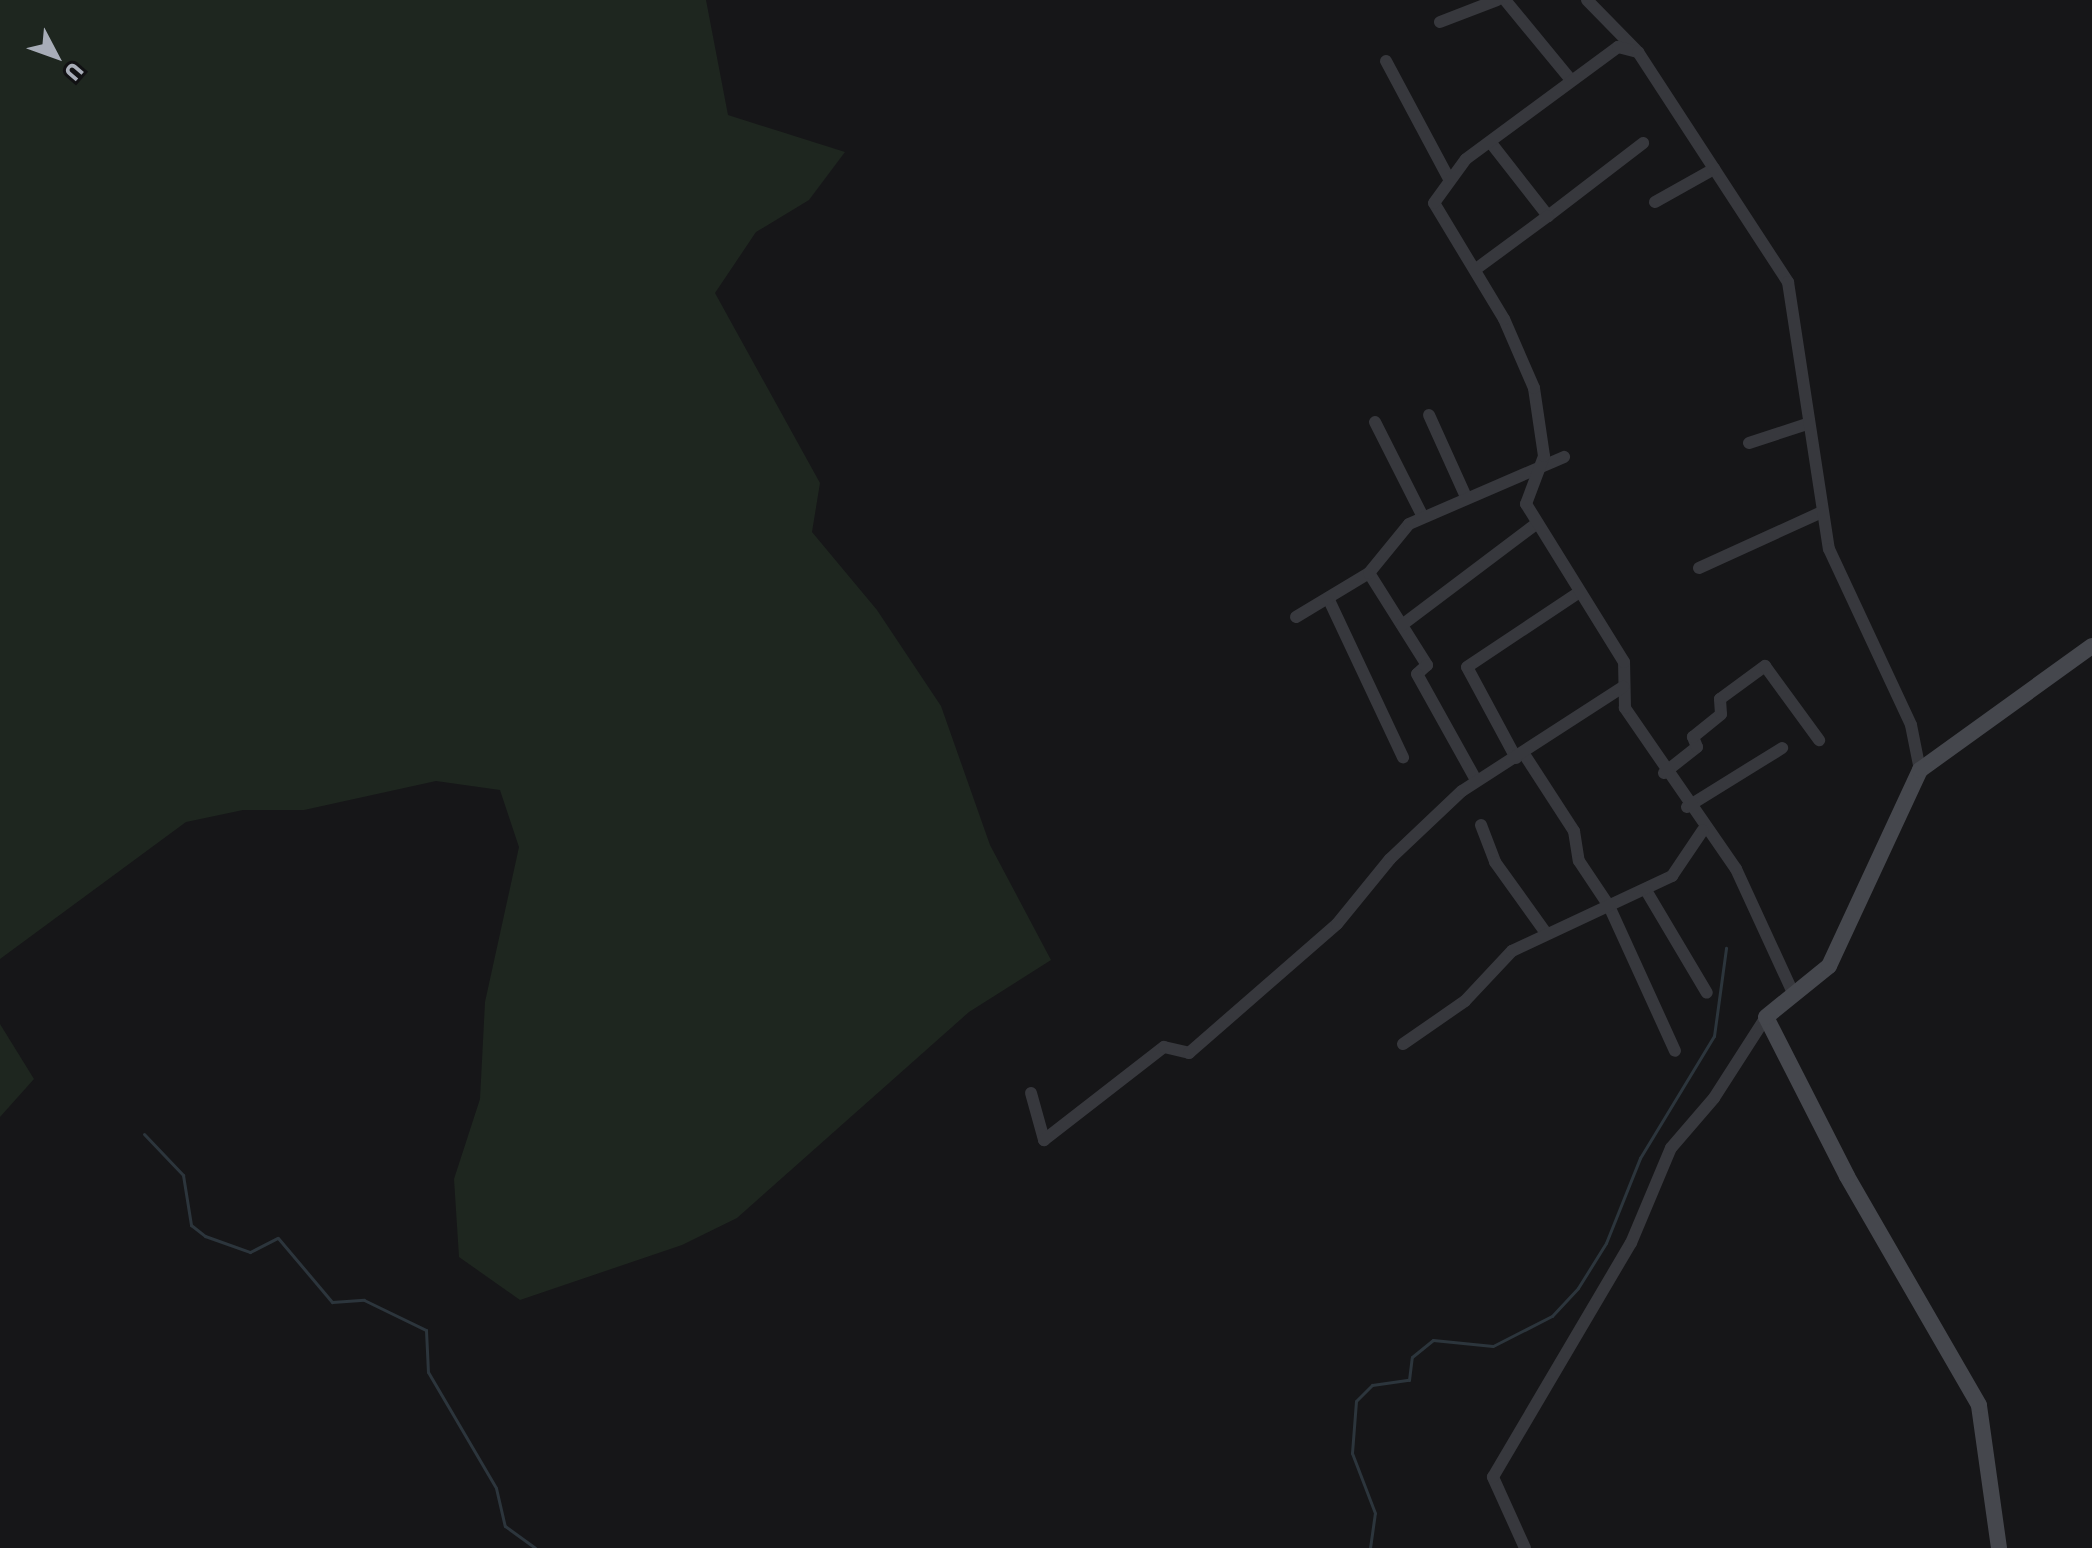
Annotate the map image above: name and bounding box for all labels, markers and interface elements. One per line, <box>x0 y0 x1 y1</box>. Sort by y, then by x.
north arrow <box>16 16 96 96</box>
text: U <box>57 55 91 88</box>

